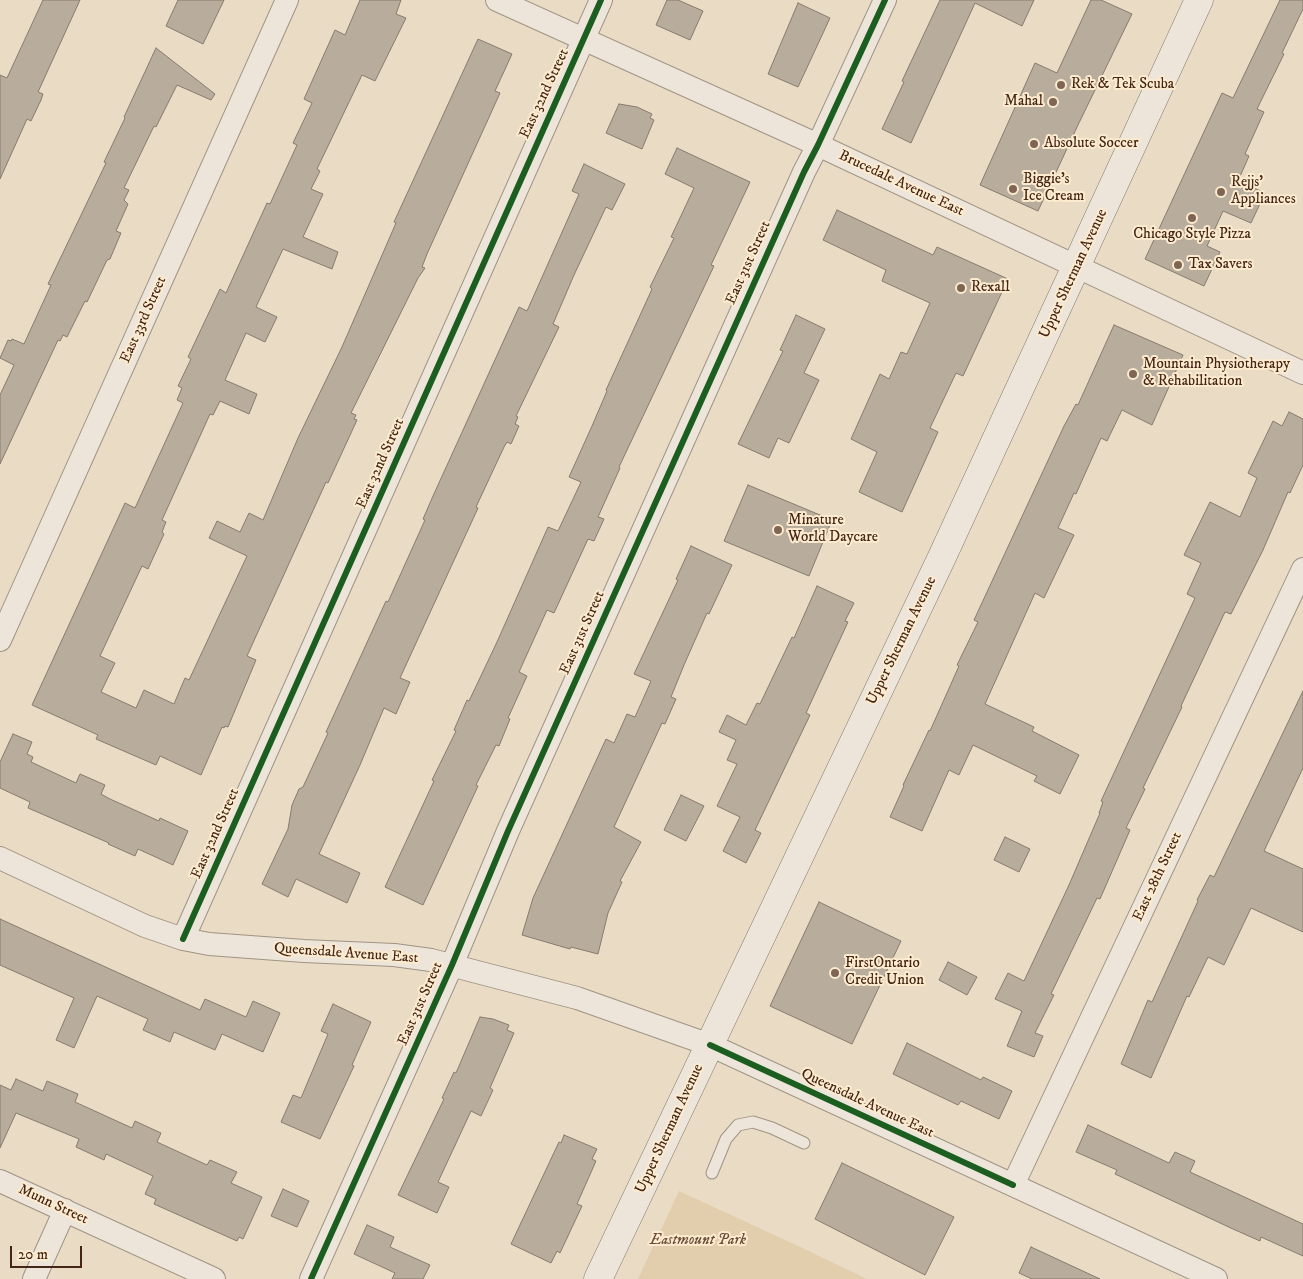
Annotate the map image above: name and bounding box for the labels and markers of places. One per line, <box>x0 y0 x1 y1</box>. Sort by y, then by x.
place label: Rek & Tek Scuba <box>1071 76 1174 94</box>
marker: Rek & Tek Scuba <box>1055 79 1067 91</box>
place label: Mahal <box>1004 93 1043 111</box>
marker: Mahal <box>1047 96 1059 108</box>
place label: Absolute Soccer <box>1044 135 1139 153</box>
marker: Absolute Soccer <box>1028 138 1040 150</box>
place label: Biggie's Ice Cream <box>1023 171 1084 206</box>
place label: Rejjs' Appliances <box>1231 174 1296 209</box>
marker: Biggie's Ice Cream <box>1007 183 1019 195</box>
marker: Rejjs' Appliances <box>1215 186 1227 198</box>
marker: Chicago Style Pizza <box>1186 212 1198 224</box>
place label: Chicago Style Pizza <box>1133 226 1251 244</box>
place label: Tax Savers <box>1188 256 1253 274</box>
marker: Tax Savers <box>1172 259 1184 271</box>
place label: Rexall <box>971 279 1010 297</box>
marker: Rexall <box>955 282 967 294</box>
place label: Mountain Physiotherapy & Rehabilitation <box>1143 356 1290 391</box>
marker: Mountain Physiotherapy & Rehabilitation <box>1127 368 1139 380</box>
place label: Minature World Daycare <box>788 512 878 547</box>
marker: Minature World Daycare <box>772 524 784 536</box>
place label: FirstOntario Credit Union <box>845 955 924 990</box>
marker: FirstOntario Credit Union <box>829 967 841 979</box>

